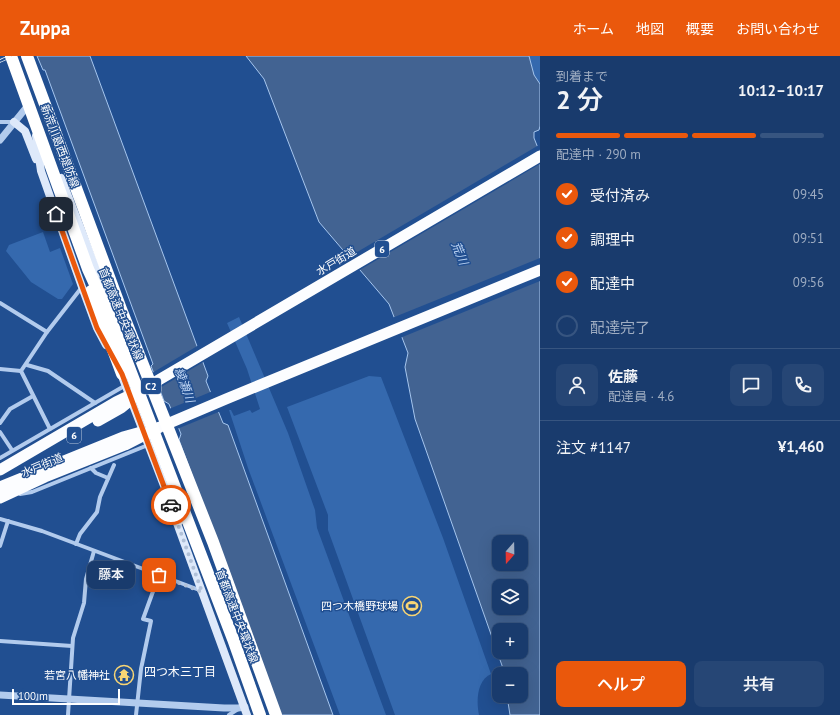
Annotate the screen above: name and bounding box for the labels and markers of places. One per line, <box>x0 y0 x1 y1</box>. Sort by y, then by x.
pin <box>39 197 73 231</box>
pin <box>142 558 176 592</box>
callout: 藤本 <box>87 561 135 589</box>
sports icon: 四つ木橋野球場 <box>401 595 423 617</box>
place label: 四つ木橋野球場 <box>321 599 398 613</box>
temple icon: 若宮八幡神社 <box>113 664 135 686</box>
place label: 若宮八幡神社 <box>44 668 110 682</box>

